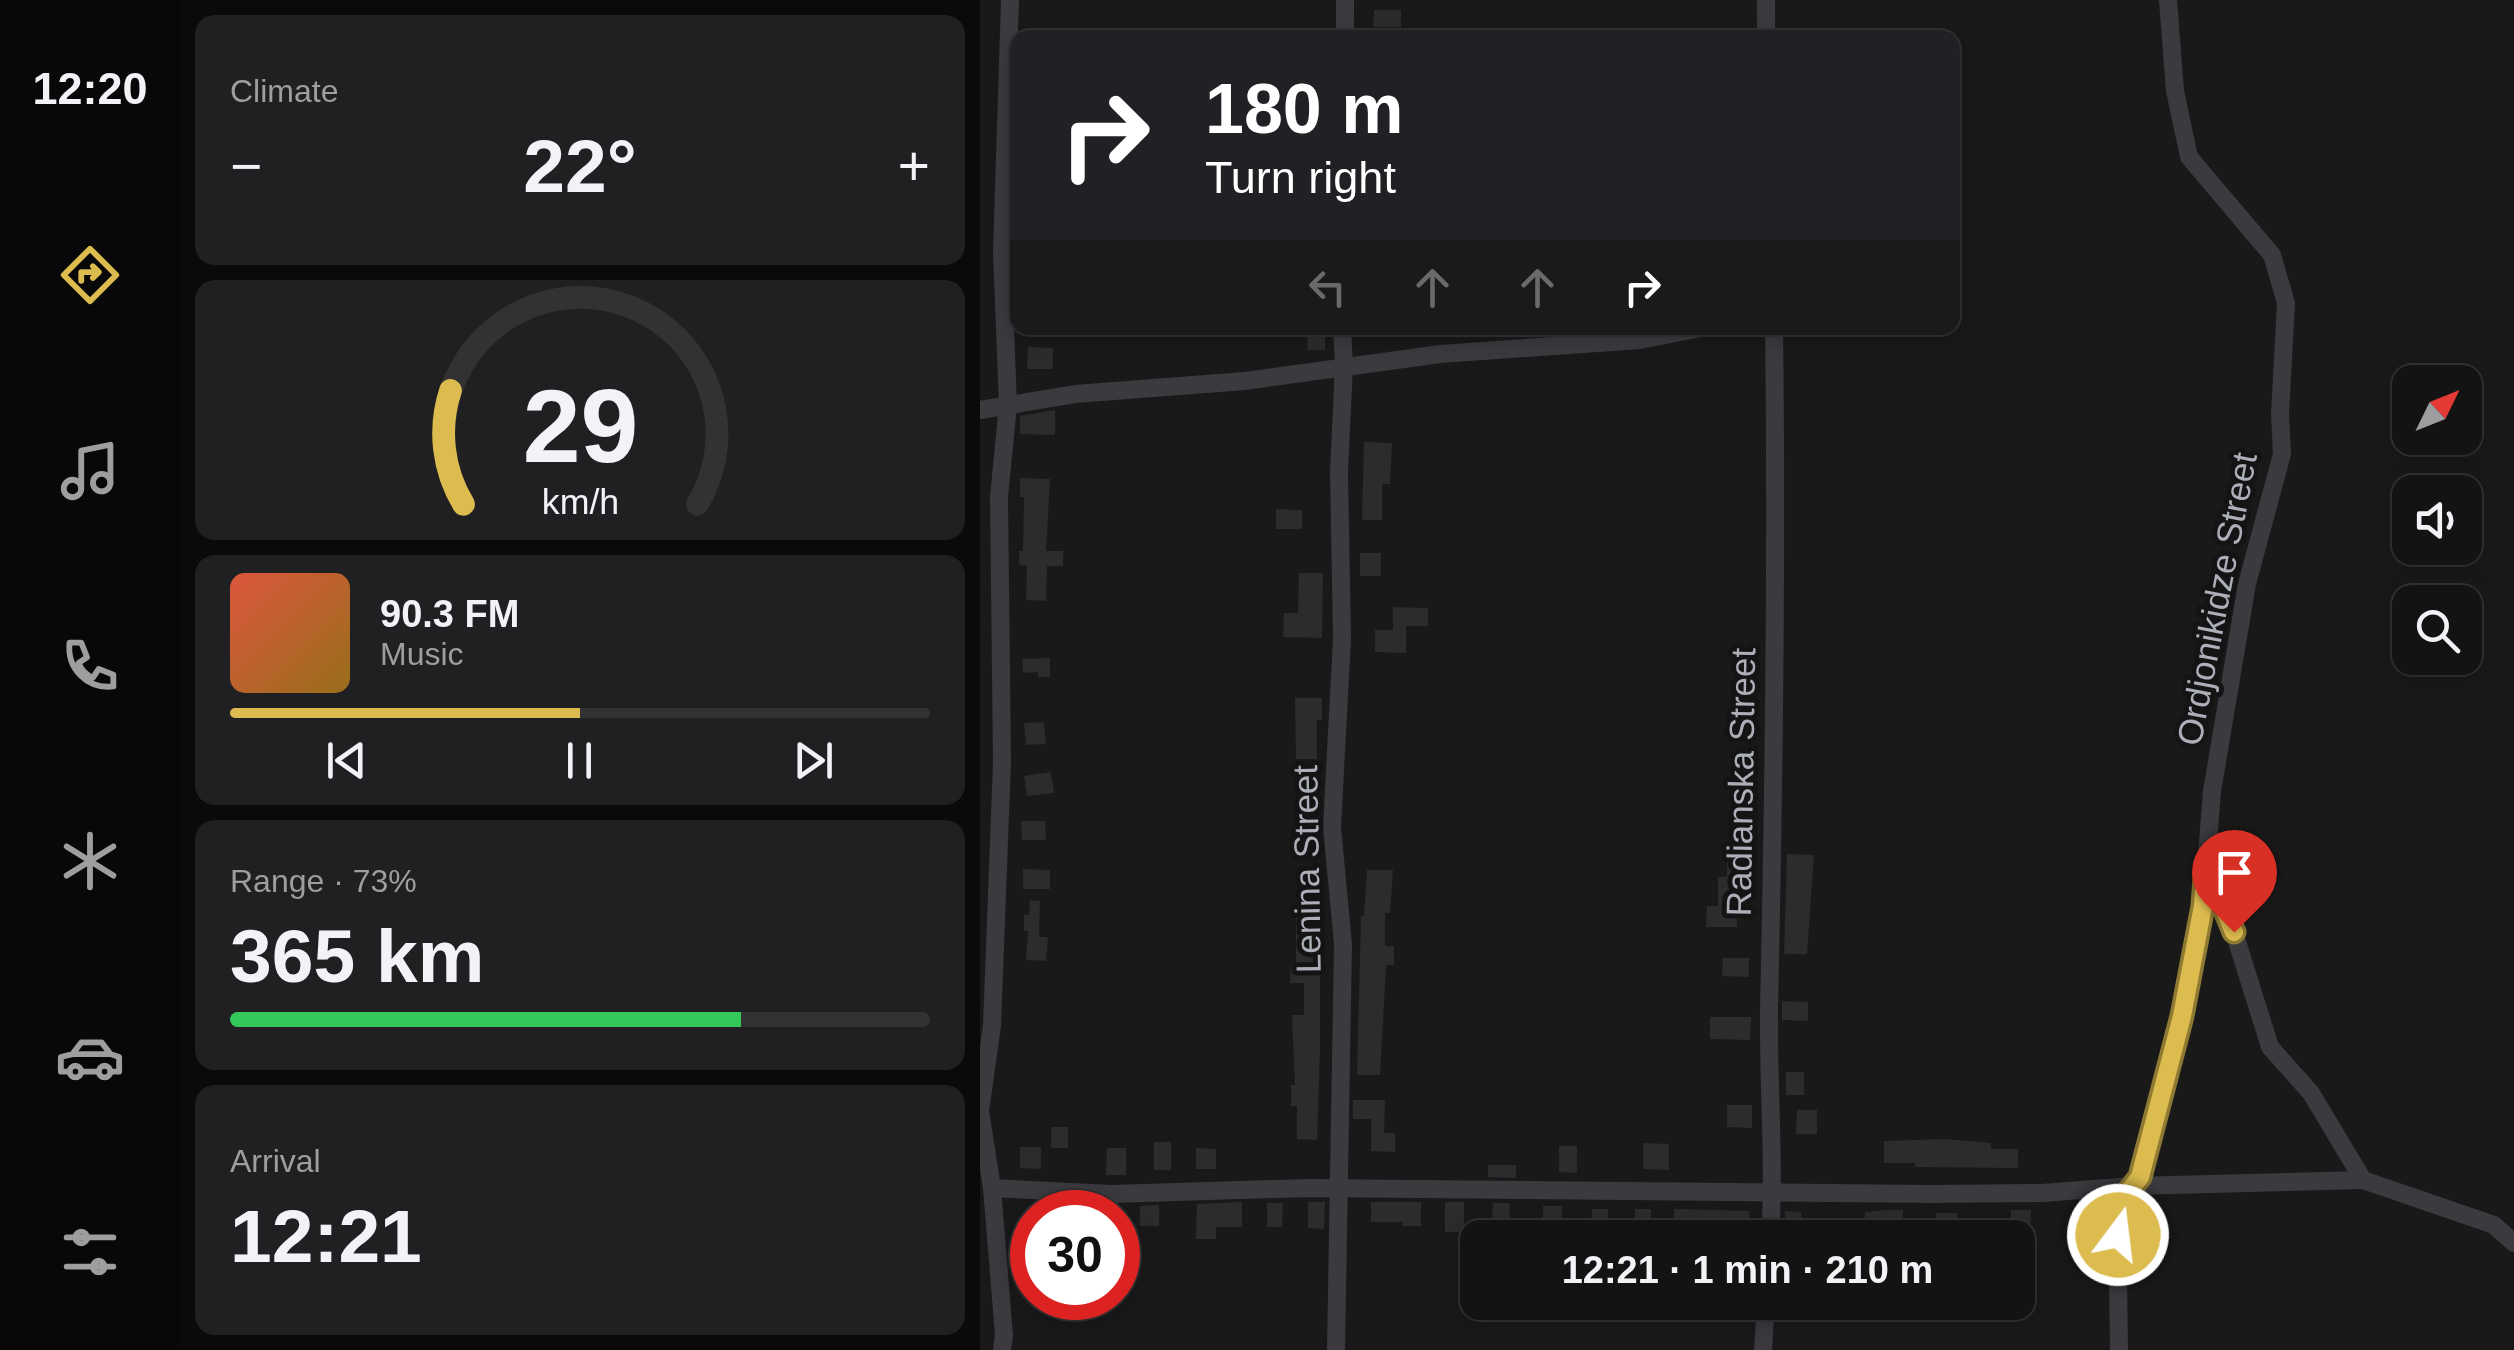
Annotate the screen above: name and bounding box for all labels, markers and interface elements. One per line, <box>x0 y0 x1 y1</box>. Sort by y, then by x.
text: 12:20 <box>32 63 148 114</box>
icon: right <box>1040 70 1170 200</box>
text: 180 m <box>1205 70 1403 148</box>
text: Climate <box>230 73 338 109</box>
text: 22° <box>523 124 637 208</box>
text: − <box>230 135 262 197</box>
text: + <box>898 135 930 197</box>
text: Turn right <box>1205 152 1396 203</box>
icon: directions <box>55 240 125 310</box>
icon: left <box>1300 260 1355 315</box>
icon: ahead <box>1405 260 1460 315</box>
icon: ahead <box>1510 260 1565 315</box>
icon: right <box>1615 260 1670 315</box>
north arrow <box>2392 365 2482 455</box>
map controls <box>2392 365 2482 675</box>
text: 29 <box>522 368 638 484</box>
icon: music <box>55 436 125 506</box>
street label: Ordjonikidze Street <box>2169 449 2264 749</box>
button: sound <box>2392 475 2482 565</box>
text: km/h <box>541 482 619 522</box>
button: search <box>2392 585 2482 675</box>
text: 90.3 FM <box>380 593 519 635</box>
icon: phone <box>55 631 125 701</box>
text: Music <box>380 636 464 672</box>
street label: Radianska Street <box>1719 647 1762 917</box>
icon: previous <box>319 733 374 788</box>
icon: pause <box>552 733 607 788</box>
icon: next <box>786 733 841 788</box>
street label: Lenina Street <box>1285 764 1328 973</box>
icon: climate <box>55 826 125 896</box>
pin <box>2192 830 2277 933</box>
icon: arrive <box>2207 845 2262 900</box>
text: Range · 73% <box>230 863 417 899</box>
text: 365 km <box>230 914 484 998</box>
icon: car <box>55 1022 125 1092</box>
text: Arrival <box>230 1143 321 1179</box>
position arrow <box>2066 1183 2170 1287</box>
speed limit sign: 30 <box>1010 1190 1140 1320</box>
text: 12:21 <box>230 1194 422 1278</box>
icon: filters <box>55 1217 125 1287</box>
text: 12:21 · 1 min · 210 m <box>1562 1249 1933 1291</box>

